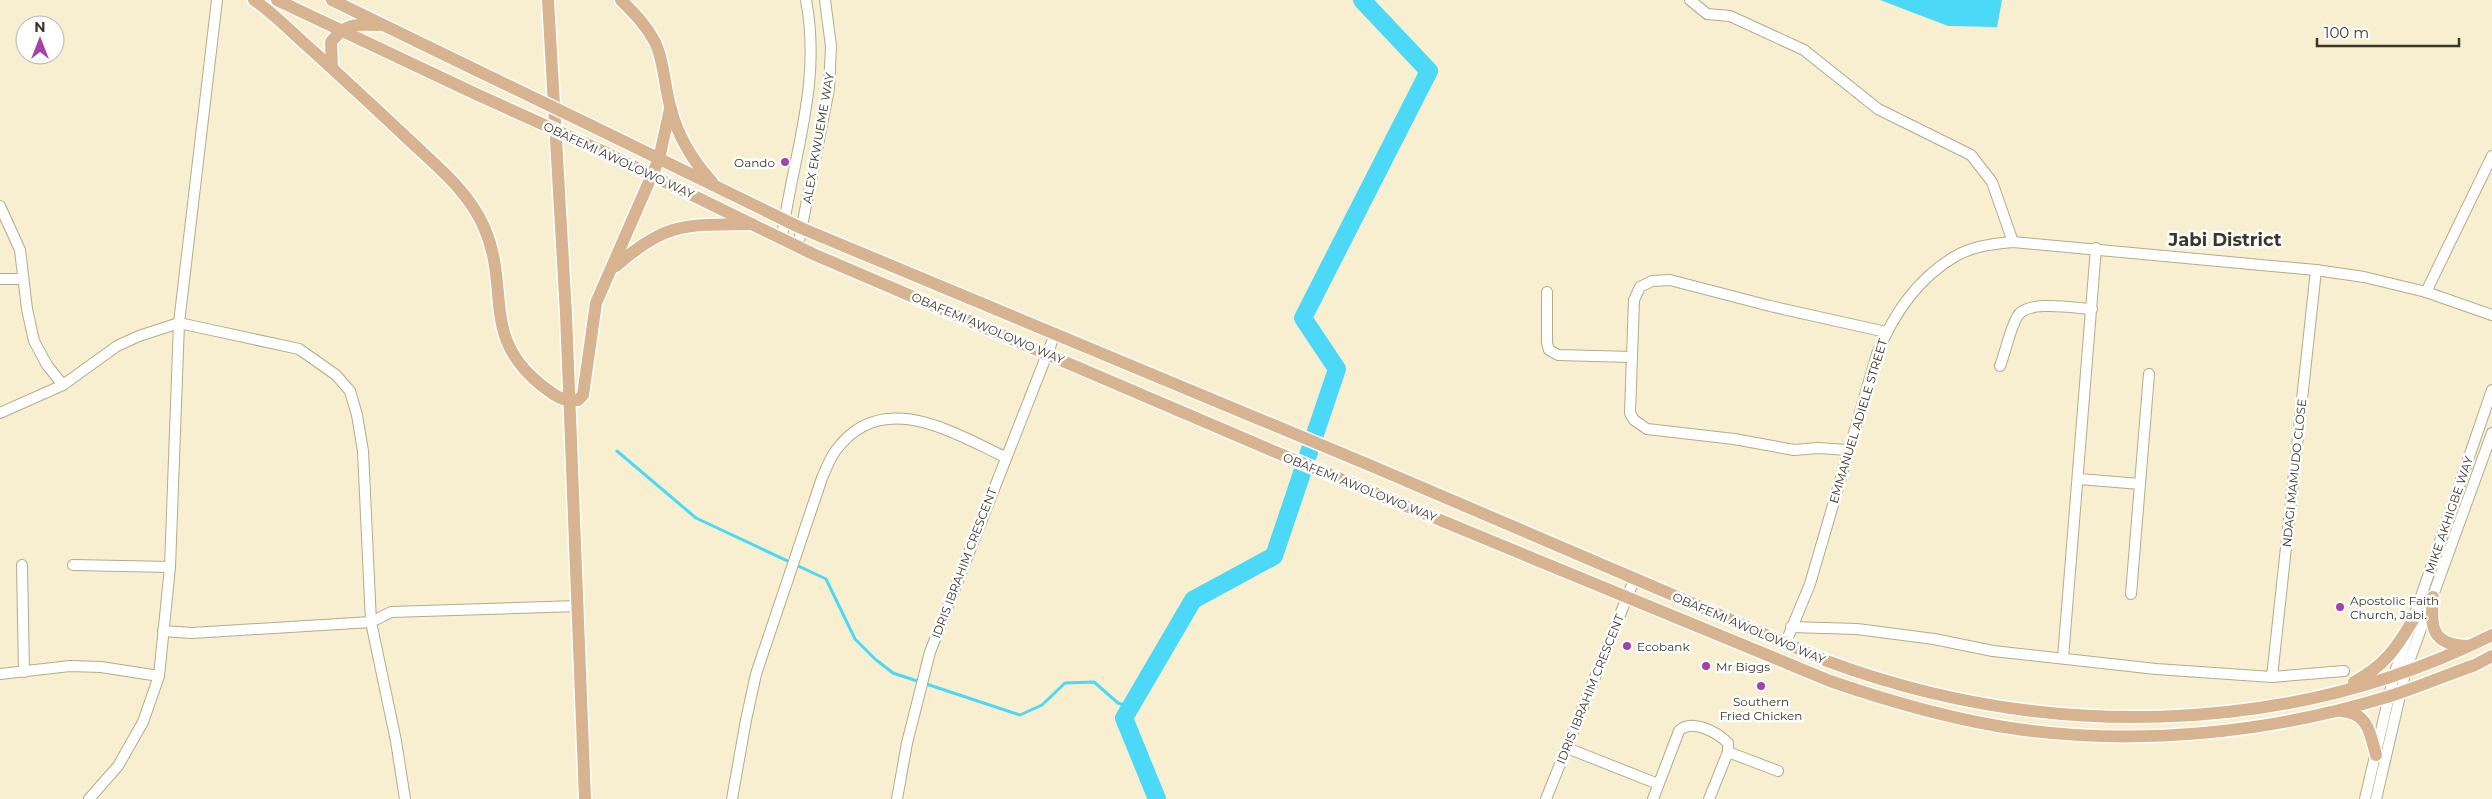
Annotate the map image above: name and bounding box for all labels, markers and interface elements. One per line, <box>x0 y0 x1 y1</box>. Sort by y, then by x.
north arrow <box>15 15 65 65</box>
scale bar <box>2317 15 2460 47</box>
text: N <box>34 18 46 36</box>
text: 100 m <box>2324 23 2369 42</box>
street label: ALEX EKWUEME WAY <box>799 71 837 205</box>
street label: OBAFEMI AWOLOWO WAY <box>541 118 697 202</box>
place label: Oando <box>734 155 775 170</box>
marker: Oando <box>779 156 791 168</box>
district label: Jabi District <box>2167 229 2282 251</box>
street label: OBAFEMI AWOLOWO WAY <box>909 289 1067 367</box>
street label: EMMANUEL ADIELE STREET <box>1826 337 1890 505</box>
street label: NDAGI MAMUDO CLOSE <box>2279 398 2309 548</box>
street label: OBAFEMI AWOLOWO WAY <box>1281 449 1439 525</box>
street label: MIKE AKHIGBE WAY <box>2422 454 2476 576</box>
street label: IDRIS IBRAHIM CRESCENT <box>928 485 1000 640</box>
street label: OBAFEMI AWOLOWO WAY <box>1670 589 1828 667</box>
place label: Apostolic Faith Church, Jabi. <box>2350 593 2439 622</box>
marker: Apostolic Faith Church, Jabi. <box>2334 601 2346 613</box>
street label: IDRIS IBRAHIM CRESCENT <box>1553 612 1627 766</box>
place label: Ecobank <box>1637 639 1690 654</box>
marker: Ecobank <box>1621 640 1633 652</box>
place label: Mr Biggs <box>1716 659 1770 674</box>
marker: Mr Biggs <box>1700 660 1712 672</box>
marker: Southern Fried Chicken <box>1755 680 1767 692</box>
place label: Southern Fried Chicken <box>1720 694 1802 723</box>

